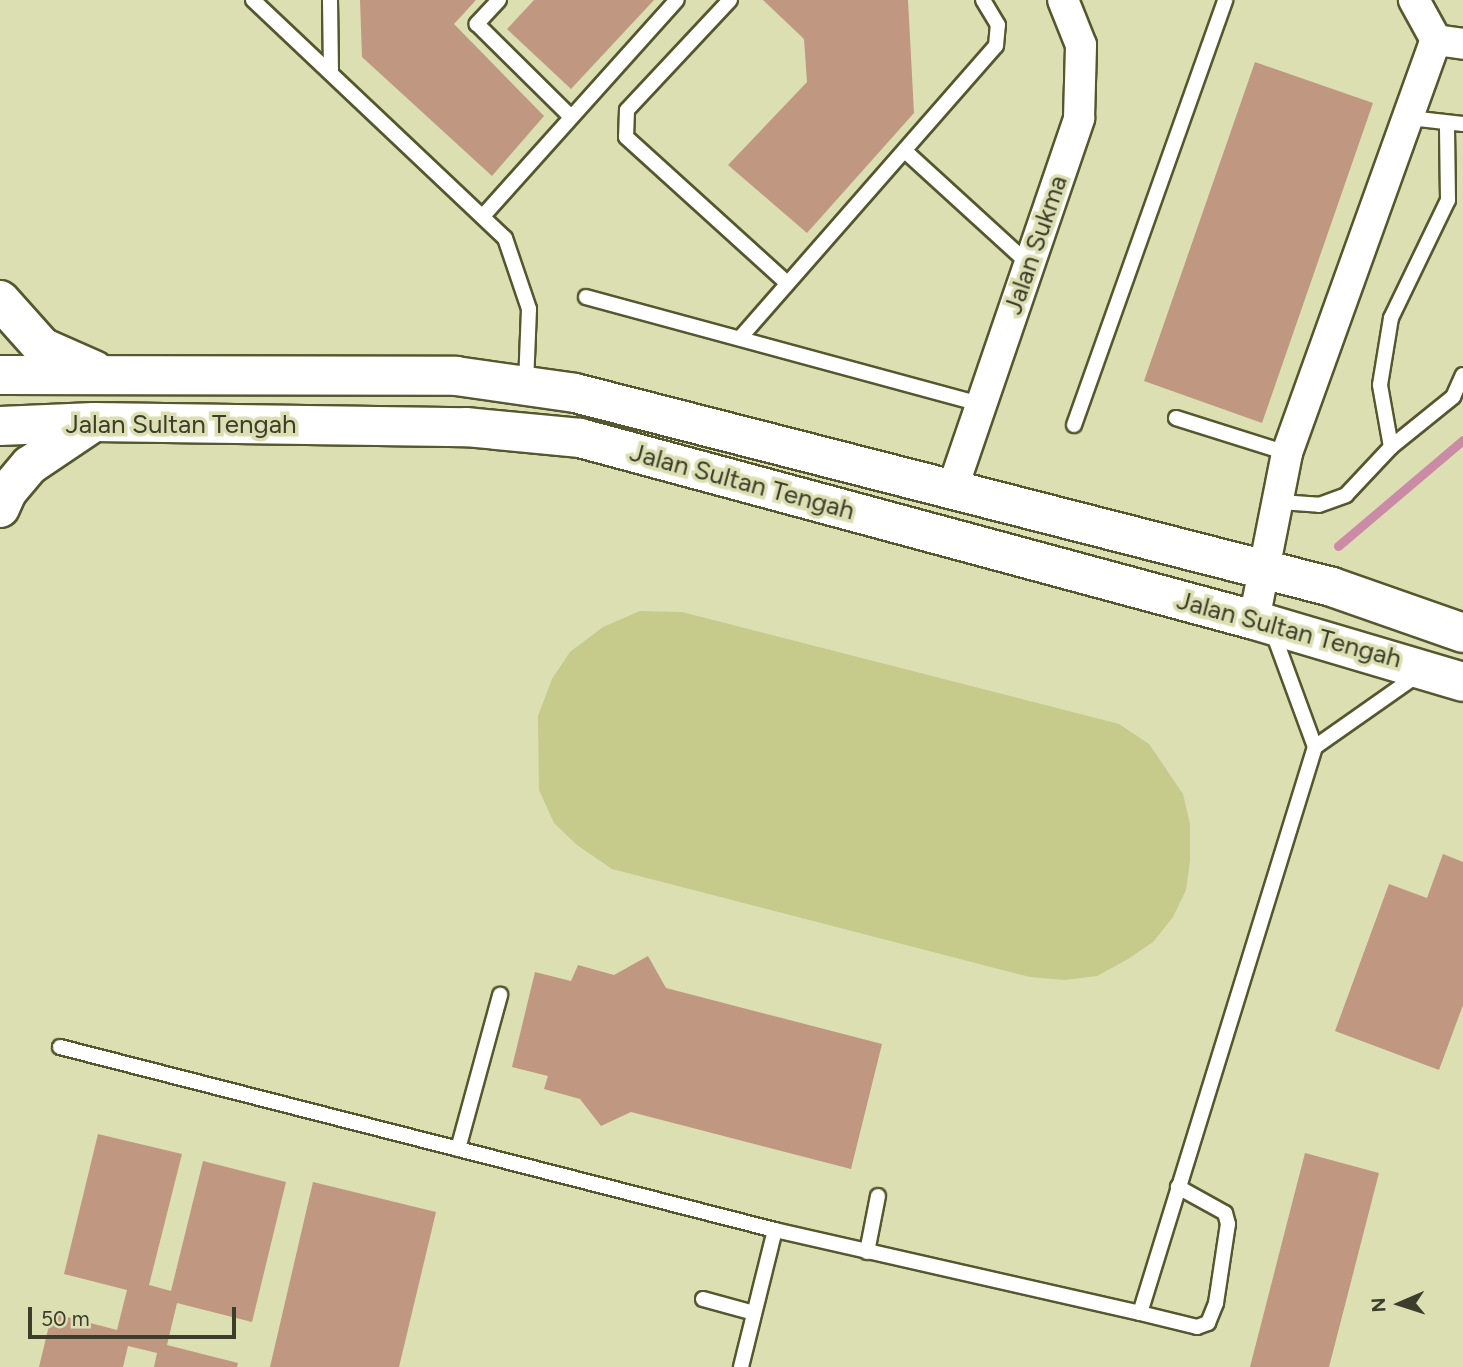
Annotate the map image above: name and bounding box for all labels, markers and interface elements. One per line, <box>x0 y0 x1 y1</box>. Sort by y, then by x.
street label: Jalan Sukma <box>998 171 1074 319</box>
street label: Jalan Sultan Tengah <box>65 409 297 441</box>
street label: Jalan Sultan Tengah <box>626 437 858 527</box>
street label: Jalan Sultan Tengah <box>1173 585 1405 675</box>
north arrow <box>1365 1269 1435 1339</box>
scale bar <box>32 1294 240 1338</box>
text: N <box>1367 1297 1390 1313</box>
text: 50 m <box>41 1306 90 1331</box>

